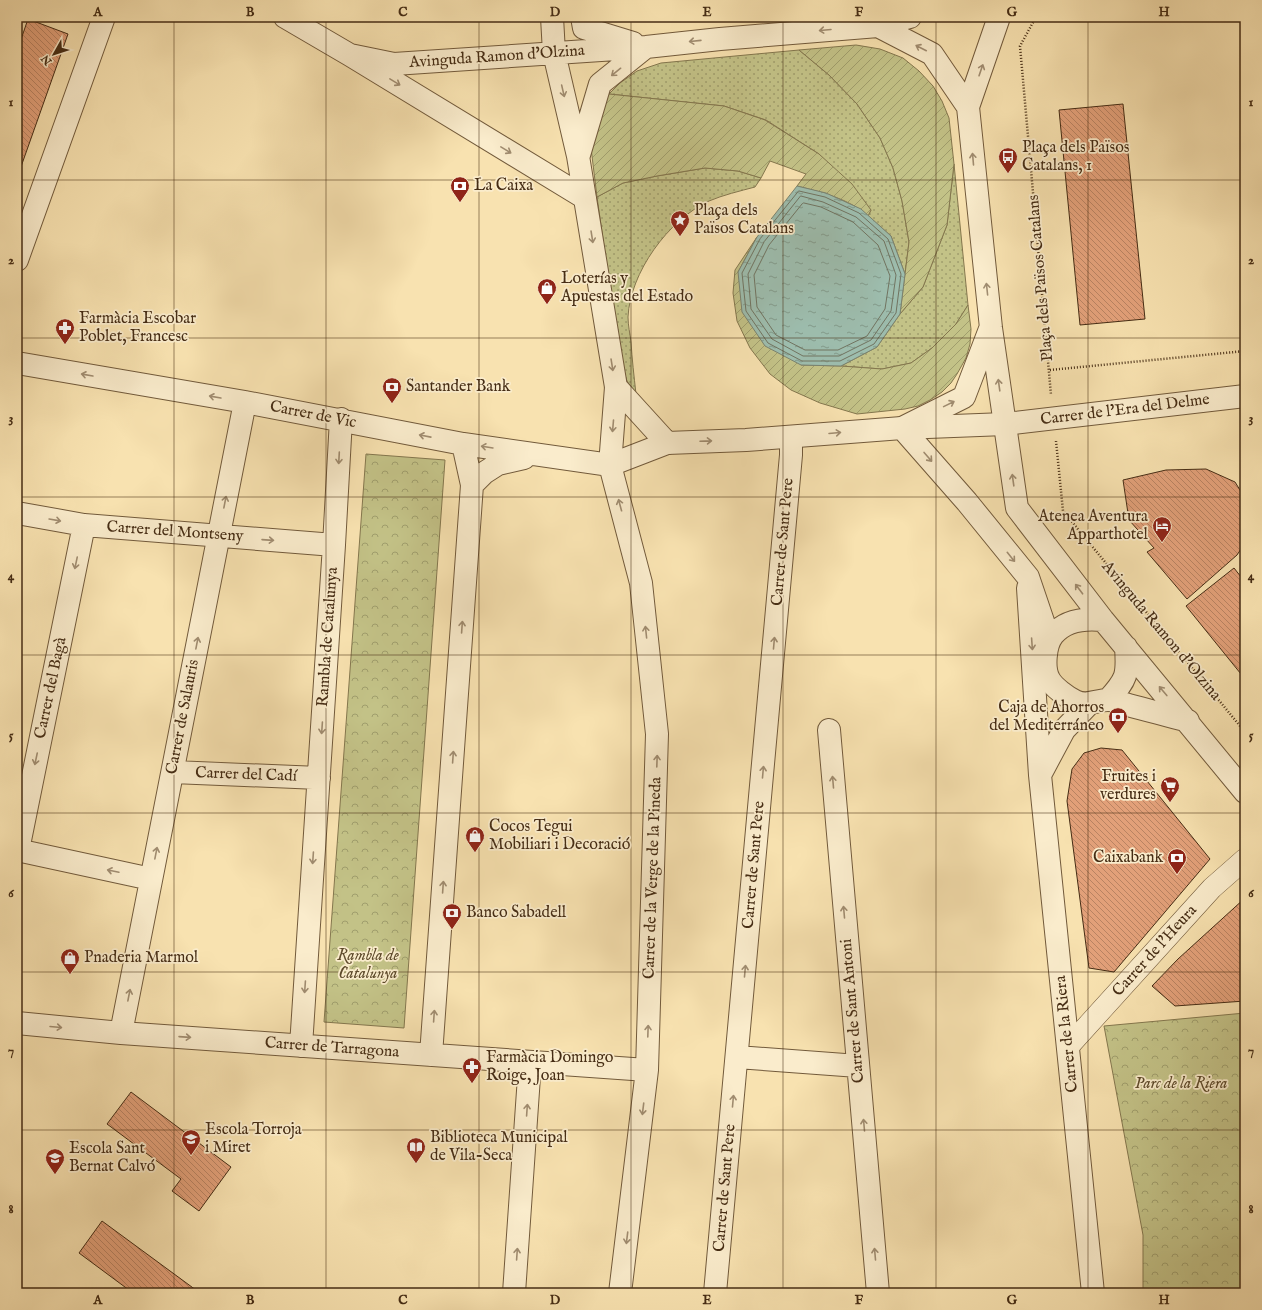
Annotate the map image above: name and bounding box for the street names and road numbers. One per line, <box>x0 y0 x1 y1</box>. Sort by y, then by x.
street label: Avinguda Ramon d'Olzina <box>408 41 585 73</box>
street label: Plaça dels Països Catalans <box>1024 194 1058 362</box>
street label: Carrer de l'Era del Delme <box>1039 390 1211 430</box>
street label: Carrer de Vic <box>268 397 358 433</box>
street label: Carrer de Sant Pere <box>767 477 799 607</box>
street label: Carrer del Montseny <box>106 517 244 547</box>
street label: Avinguda Ramon d'Olzina <box>1096 556 1225 705</box>
street label: Rambla de Catalunya <box>313 566 343 708</box>
street label: Carrer del Bagà <box>30 635 72 741</box>
street label: Carrer de Salauris <box>162 657 204 776</box>
street label: Carrer del Cadí <box>195 763 299 787</box>
street label: Carrer de la Verge de la Pineda <box>639 776 667 979</box>
street label: Carrer de Sant Pere <box>738 800 770 930</box>
street label: Carrer de l'Heura <box>1108 901 1202 1001</box>
street label: Carrer de Sant Antoni <box>837 938 869 1084</box>
street label: Carrer de la Riera <box>1051 974 1083 1093</box>
street label: Carrer de Tarragona <box>264 1033 400 1063</box>
street label: Carrer de Sant Pere <box>709 1123 741 1253</box>

